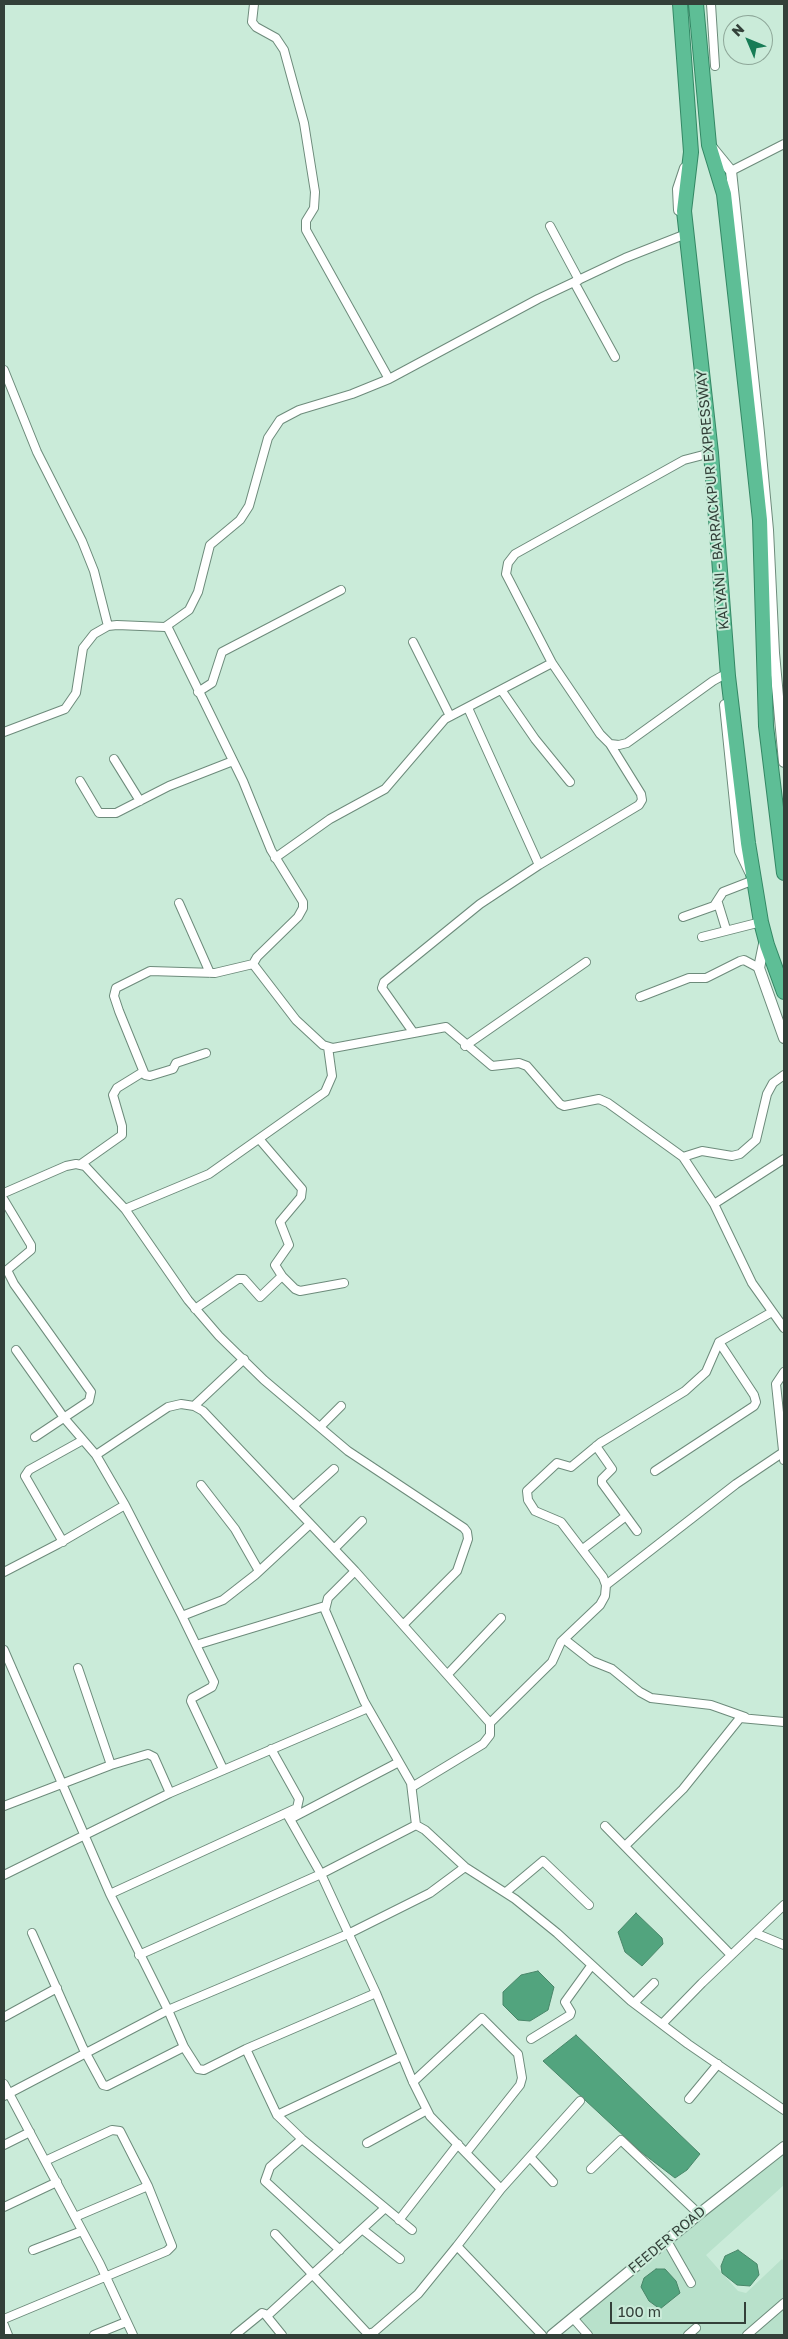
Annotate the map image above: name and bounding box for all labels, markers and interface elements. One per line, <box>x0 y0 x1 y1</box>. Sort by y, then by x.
north arrow <box>723 15 773 65</box>
text: N <box>728 20 748 40</box>
street label: KALYANI - BARRACKPUR EXPRESSWAY <box>693 370 733 630</box>
street label: FEEDER ROAD <box>625 2203 709 2277</box>
scale bar <box>613 2292 749 2324</box>
text: 100 m <box>618 2302 661 2320</box>

